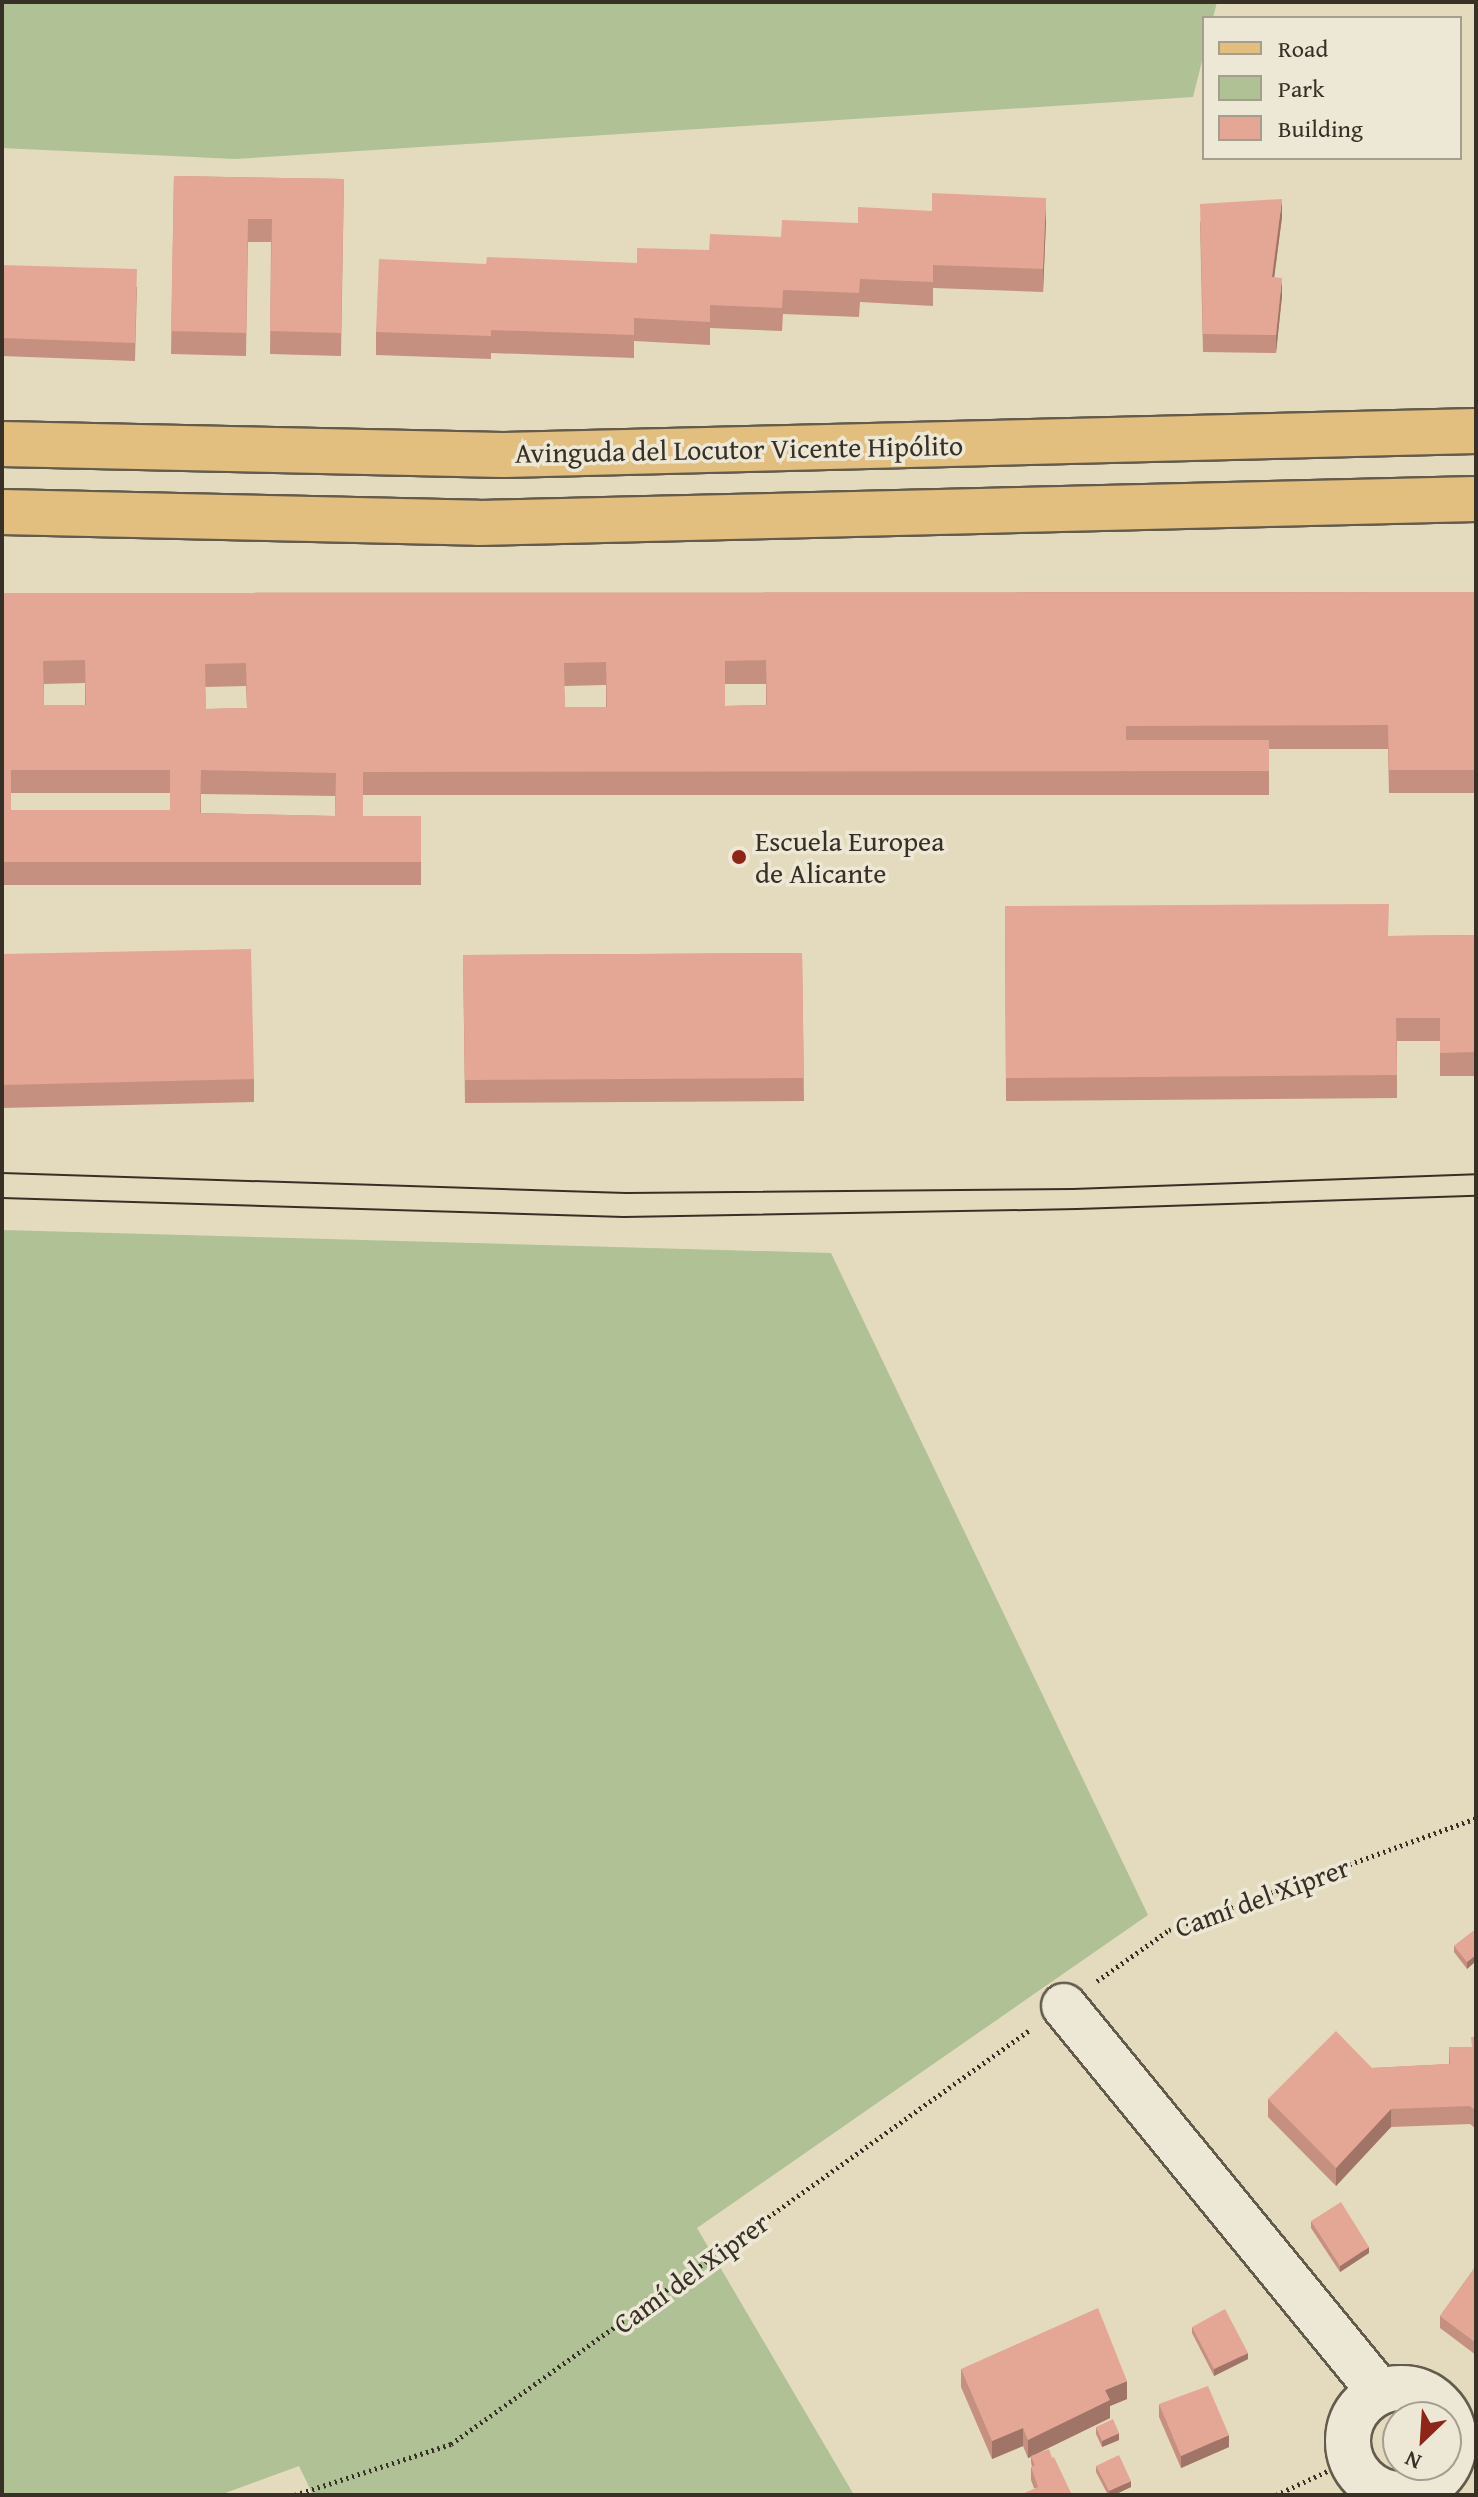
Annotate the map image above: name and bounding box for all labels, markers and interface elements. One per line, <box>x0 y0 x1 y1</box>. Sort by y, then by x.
legend <box>1202 16 1462 160</box>
text: Road <box>1278 31 1328 66</box>
text: Park <box>1278 71 1324 106</box>
text: Building <box>1278 111 1363 146</box>
street label: Avinguda del Locutor Vicente Hipólito <box>515 428 963 470</box>
place label: Escuela Europea de Alicante <box>755 824 944 890</box>
marker: Escuela Europea de Alicante <box>730 848 748 866</box>
street label: Camí del Xiprer <box>1170 1850 1354 1944</box>
street label: Camí del Xiprer <box>607 2205 775 2341</box>
north arrow <box>1382 2401 1462 2481</box>
text: N <box>1399 2443 1426 2479</box>

